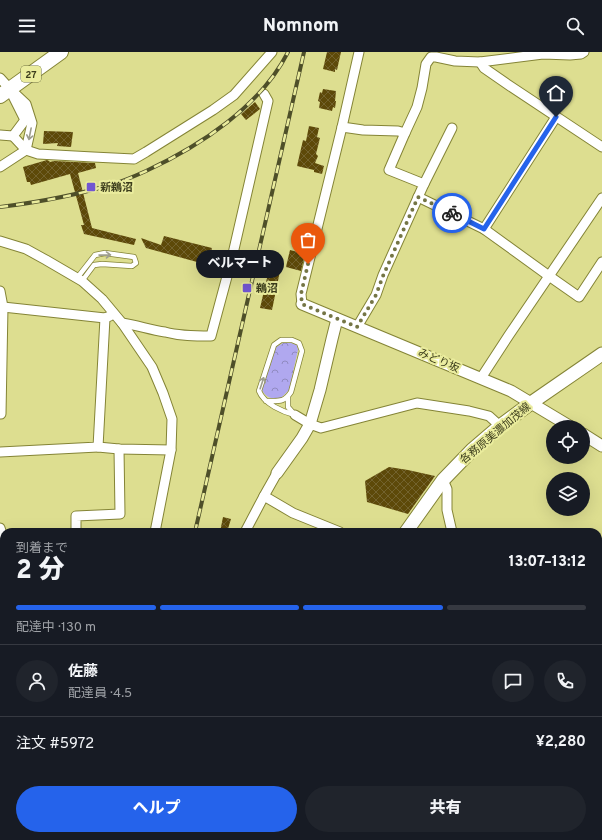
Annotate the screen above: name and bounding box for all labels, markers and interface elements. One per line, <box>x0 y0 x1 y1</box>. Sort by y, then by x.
icon: menu <box>16 15 38 37</box>
text: Nomnom <box>263 15 339 38</box>
icon: search <box>564 15 586 37</box>
road number: 27 <box>21 66 41 82</box>
pin <box>539 76 573 117</box>
icon: home <box>545 82 567 104</box>
one-way arrow <box>25 127 33 140</box>
marker: 新鵜沼 <box>85 181 97 193</box>
place label: 新鵜沼 <box>100 181 133 195</box>
courier <box>432 193 472 233</box>
icon: bike <box>441 202 463 224</box>
pin <box>291 223 325 264</box>
icon: bag <box>297 229 319 251</box>
callout: ベルマート <box>196 250 284 278</box>
one-way arrow <box>98 251 111 258</box>
text: ベルマート <box>207 256 273 272</box>
marker: 鵜沼 <box>241 282 253 294</box>
place label: 鵜沼 <box>255 282 278 296</box>
street label: みどり坂 <box>416 346 462 376</box>
one-way arrow <box>259 376 266 389</box>
street label: 各務原美濃加茂線 <box>457 400 534 467</box>
map controls <box>546 420 590 516</box>
button: locate <box>546 420 590 464</box>
button: layers <box>546 472 590 516</box>
text: 到着まで <box>16 541 68 557</box>
text: 13:07–13:12 <box>508 553 586 572</box>
text: 2 分 <box>16 555 65 588</box>
text: 配達中 · 130 m <box>16 620 96 636</box>
button: person <box>16 660 58 702</box>
button: chat <box>492 660 534 702</box>
button: phone <box>544 660 586 702</box>
text: 佐藤 <box>68 663 98 682</box>
text: 配達員 · 4.5 <box>68 686 132 702</box>
text: ¥2,280 <box>536 733 586 752</box>
text: 注文 #5972 <box>16 735 94 754</box>
button: ヘルプ <box>16 786 297 832</box>
button: 共有 <box>305 786 586 832</box>

